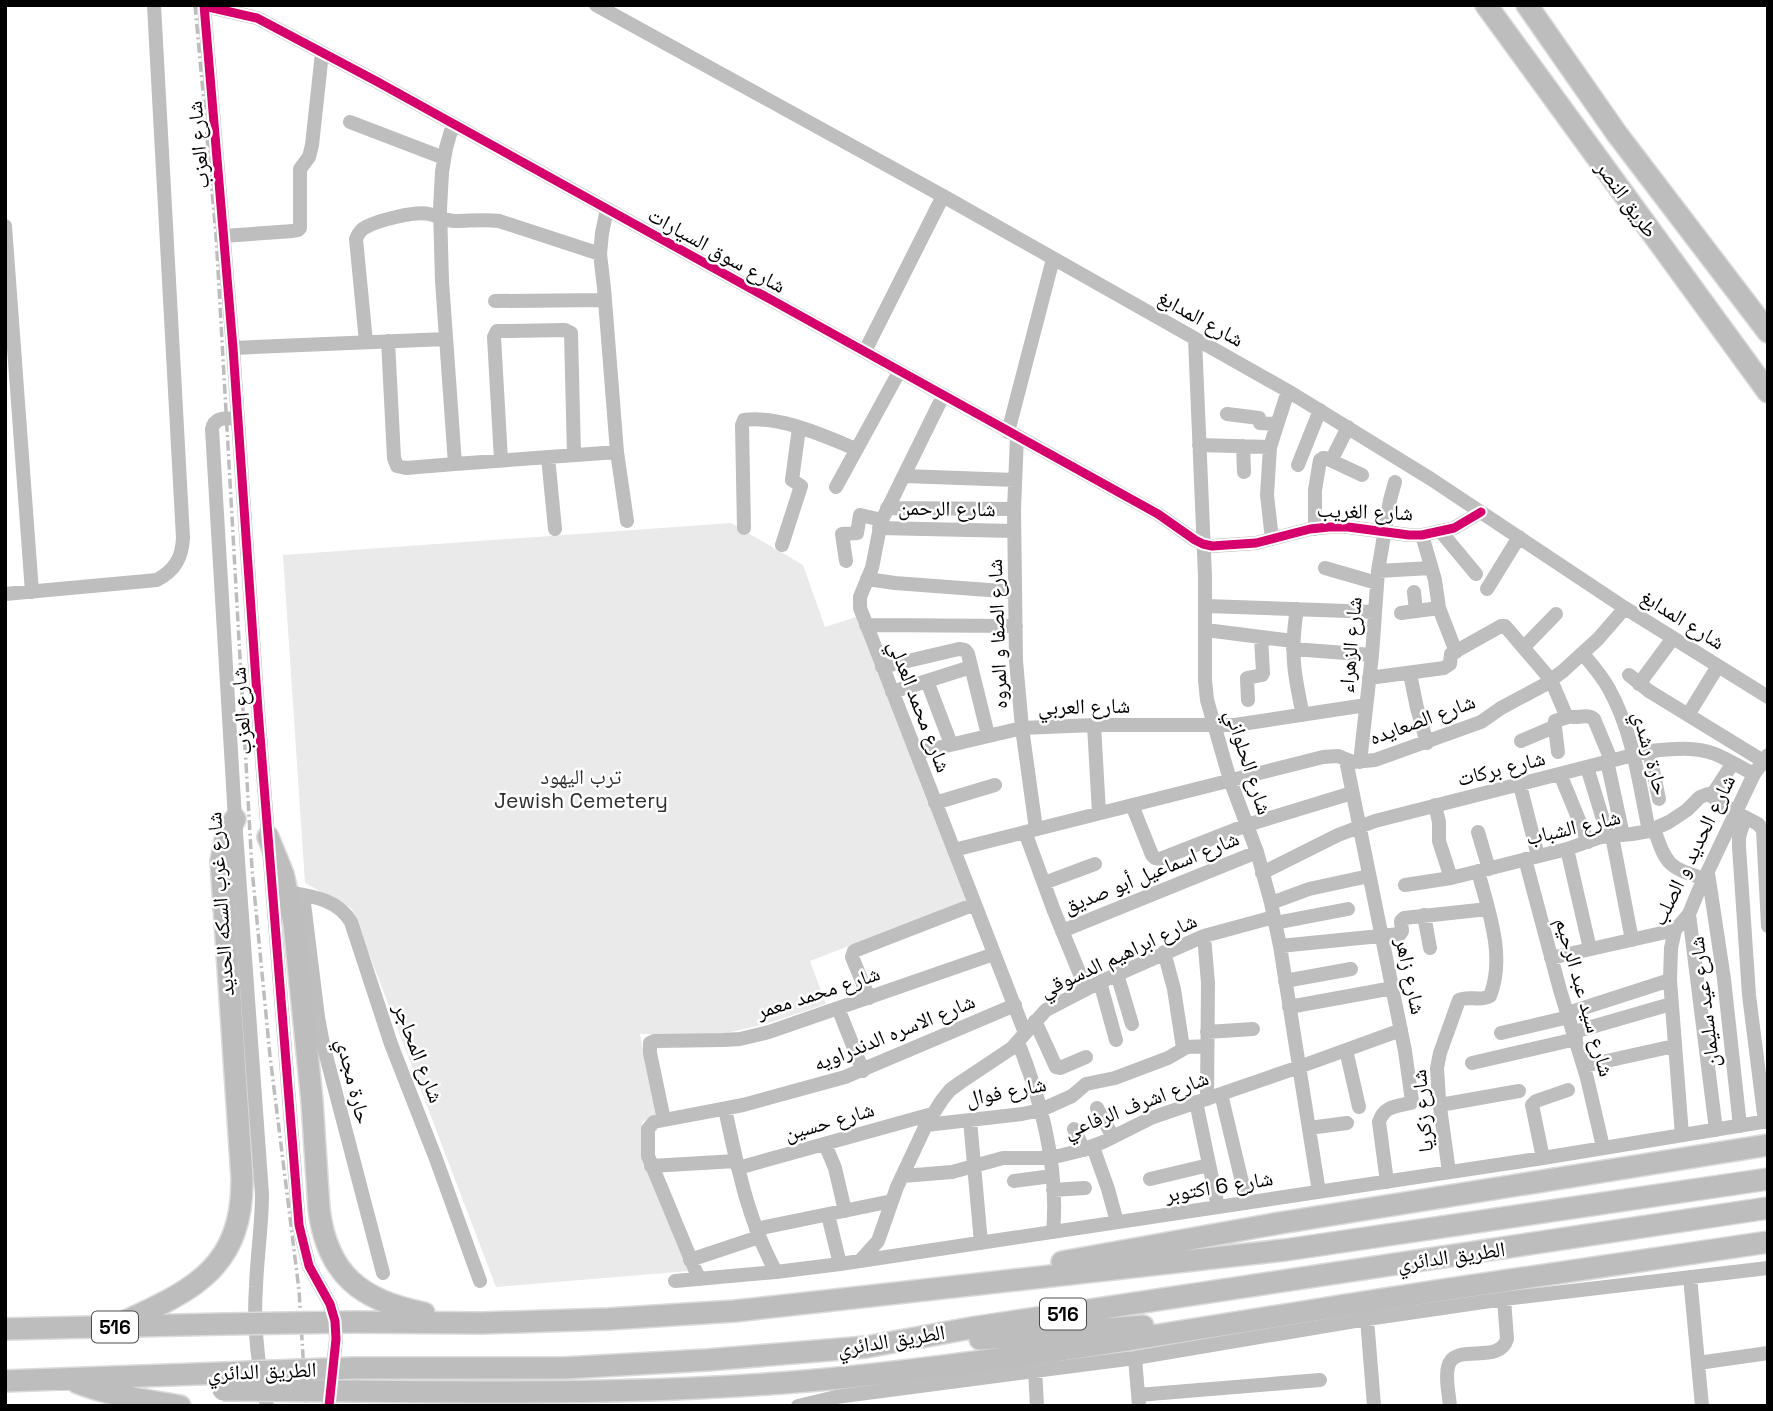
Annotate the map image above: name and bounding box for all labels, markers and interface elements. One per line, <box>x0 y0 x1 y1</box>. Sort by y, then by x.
street label: شارع العزب <box>181 100 215 190</box>
street label: طريق النصر <box>1589 154 1664 243</box>
street label: شارع سوق السيارات <box>643 201 791 299</box>
street label: شارع المدابغ <box>1153 283 1249 353</box>
street label: شارع الرحمن <box>898 494 996 522</box>
street label: شارع الغريب <box>1316 496 1414 526</box>
street label: شارع الصفا و المروه <box>981 558 1013 710</box>
street label: شارع المدابغ <box>1636 583 1730 655</box>
street label: شارع الزهراء <box>1332 596 1368 694</box>
street label: شارع محمد العدلي <box>879 636 958 777</box>
street label: شارع العزب <box>224 666 258 756</box>
street label: شارع الصعايده <box>1365 687 1479 751</box>
street label: شارع العربي <box>1038 692 1130 724</box>
street label: شارع الحلواني <box>1216 706 1279 819</box>
street label: حارة رشدي <box>1624 708 1675 799</box>
street label: شارع بركات <box>1454 744 1548 792</box>
park label: ترب اليهود Jewish Cemetery <box>494 763 668 814</box>
street label: شارع الحديد و الصلب <box>1645 770 1741 930</box>
street label: شارع الشباب <box>1523 803 1623 851</box>
street label: شارع غرب السكه الحديد <box>200 811 240 997</box>
street label: شارع اسماعيل أبو صديق <box>1059 824 1243 920</box>
street label: شارع ابراهيم الدسوقي <box>1035 907 1202 1006</box>
street label: شارع سيد عبد الرحيم <box>1548 914 1621 1080</box>
street label: شارع زاهر <box>1390 934 1432 1017</box>
street label: شارع عيد سليمان <box>1683 935 1725 1069</box>
street label: شارع محمد معمر <box>752 959 883 1025</box>
street label: شارع الاسره الدندراويه <box>809 987 979 1077</box>
street label: شارع المحاجر <box>387 998 450 1107</box>
street label: حارة مجدي <box>327 1035 378 1127</box>
street label: شارع اشرف الرفاعي <box>1060 1064 1213 1147</box>
street label: شارع زكريا <box>1405 1068 1439 1154</box>
street label: شارع فوال <box>963 1070 1049 1112</box>
street label: شارع حسين <box>781 1095 877 1147</box>
street label: شارع 6 اكتوبر <box>1162 1164 1275 1208</box>
street label: الطريق الدائري <box>1395 1235 1507 1280</box>
road number: 516 <box>1040 1298 1086 1330</box>
road number: 516 <box>92 1312 138 1343</box>
street label: الطريق الدائري <box>835 1318 947 1365</box>
street label: الطريق الدائري <box>207 1356 317 1390</box>

